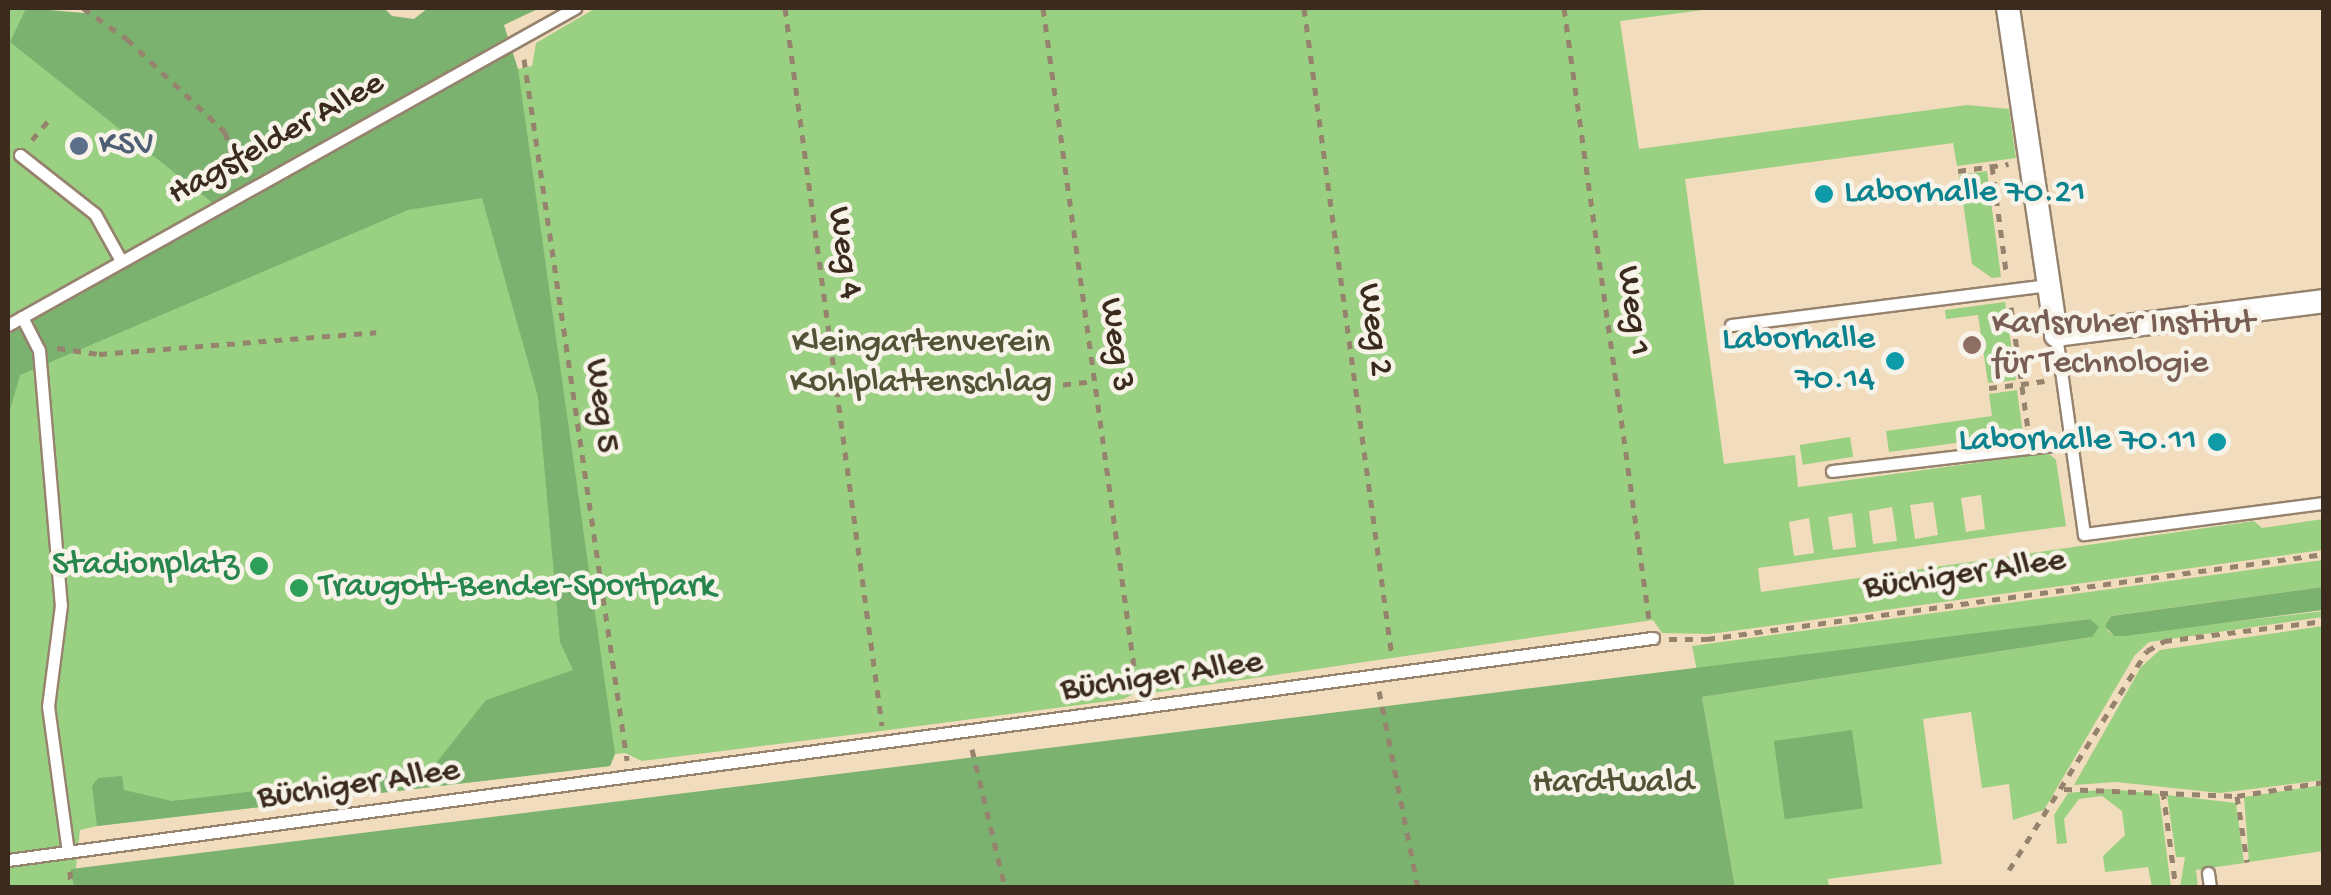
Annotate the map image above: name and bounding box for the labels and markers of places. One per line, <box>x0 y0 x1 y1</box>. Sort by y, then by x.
place label: KSV <box>99 125 154 167</box>
marker: KSV <box>68 135 90 157</box>
place label: Laborhalle 70.21 <box>1844 173 2086 215</box>
marker: Laborhalle 70.21 <box>1813 183 1835 205</box>
place label: Karlsruher Institut für Technologie <box>1992 304 2255 386</box>
place label: Laborhalle 70.14 <box>1722 320 1875 402</box>
marker: Karlsruher Institut für Technologie <box>1961 334 1983 356</box>
marker: Laborhalle 70.14 <box>1884 350 1906 372</box>
place label: Laborhalle 70.11 <box>1958 421 2197 463</box>
marker: Laborhalle 70.11 <box>2206 431 2228 453</box>
place label: Stadionplatz <box>52 545 239 587</box>
marker: Stadionplatz <box>248 555 270 577</box>
place label: Traugott-Bender-Sportpark <box>319 567 716 609</box>
marker: Traugott-Bender-Sportpark <box>288 577 310 599</box>

